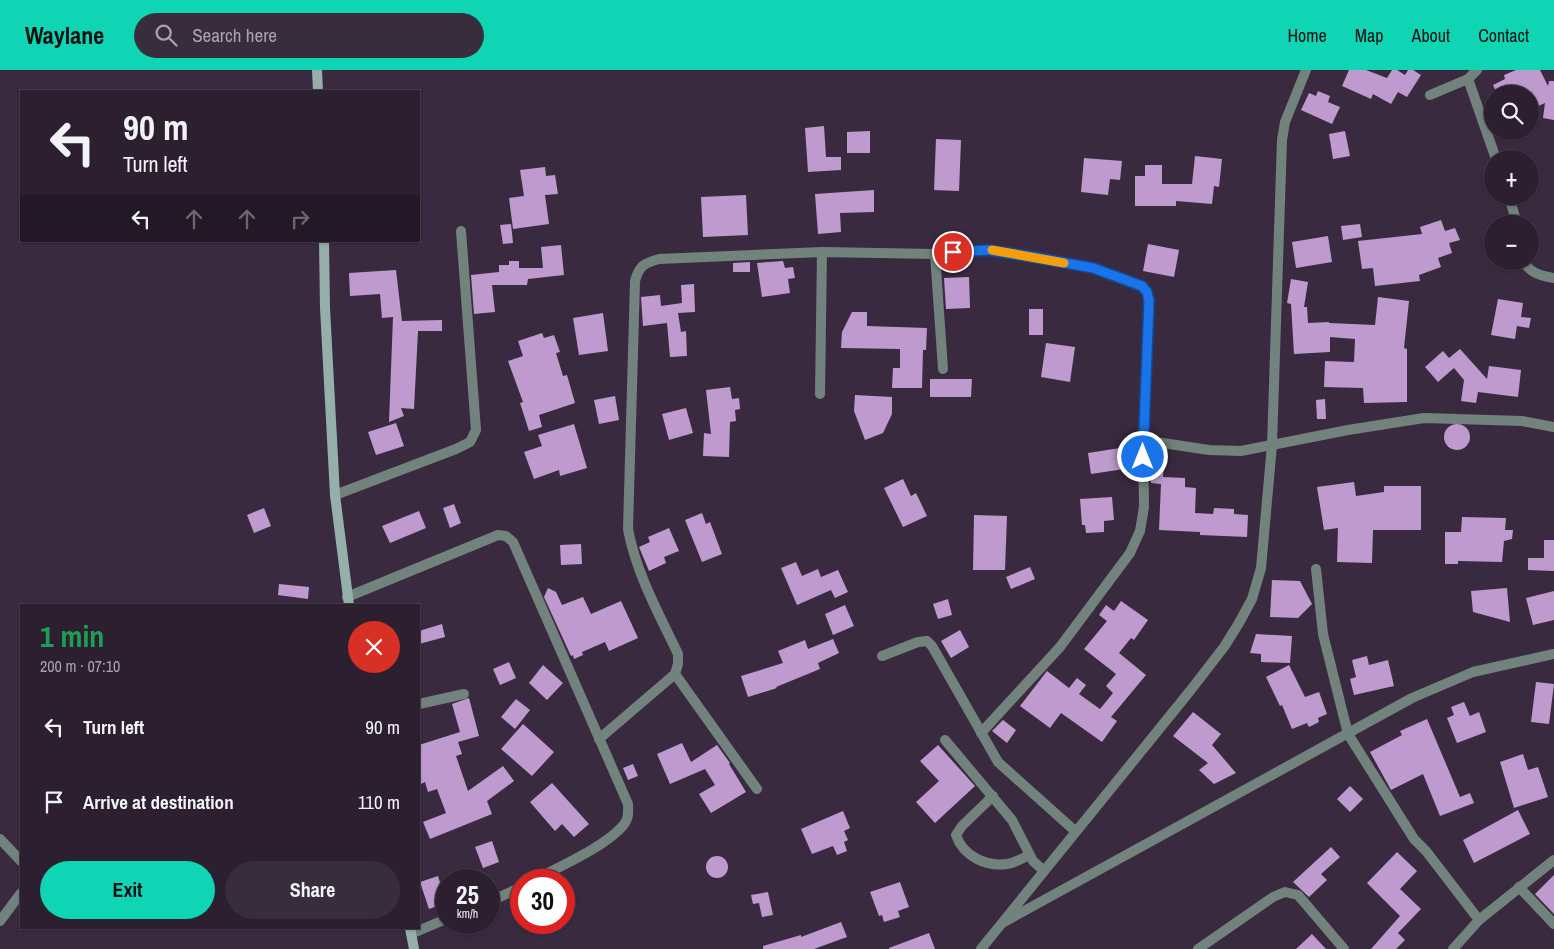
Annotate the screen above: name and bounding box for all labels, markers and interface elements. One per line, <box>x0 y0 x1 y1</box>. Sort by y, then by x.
search box <box>134 13 484 58</box>
text: Waylane <box>25 19 104 51</box>
icon: search <box>152 21 180 49</box>
text: Search here <box>192 22 277 48</box>
text: Home <box>1287 23 1327 48</box>
text: Map <box>1355 23 1384 48</box>
text: About <box>1412 23 1450 48</box>
text: Contact <box>1478 23 1529 48</box>
map controls <box>1484 85 1539 270</box>
button: search <box>1484 85 1539 140</box>
text: 90 m <box>123 104 188 151</box>
icon: left <box>40 110 105 175</box>
text: Turn left <box>123 149 188 179</box>
button: + <box>1484 150 1539 205</box>
icon: left <box>127 205 155 233</box>
icon: ahead <box>180 205 208 233</box>
icon: ahead <box>233 205 261 233</box>
icon: right <box>286 205 314 233</box>
button: − <box>1484 215 1539 270</box>
pin <box>932 231 974 273</box>
icon: arrive <box>939 238 967 266</box>
position arrow <box>1116 430 1168 482</box>
text: 1 min <box>40 616 104 656</box>
button: close <box>348 621 400 673</box>
text: 200 m · 07:10 <box>40 655 120 677</box>
icon: left <box>40 713 68 741</box>
text: Turn left <box>83 714 144 740</box>
text: 90 m <box>365 714 400 740</box>
icon: arrive <box>40 788 68 816</box>
text: Arrive at destination <box>83 789 234 815</box>
text: 110 m <box>358 789 400 815</box>
button: Exit <box>40 861 215 919</box>
button: Share <box>225 861 400 919</box>
speed limit sign: 30 <box>510 869 575 934</box>
text: 25 <box>456 878 479 912</box>
text: km/h <box>457 906 478 922</box>

